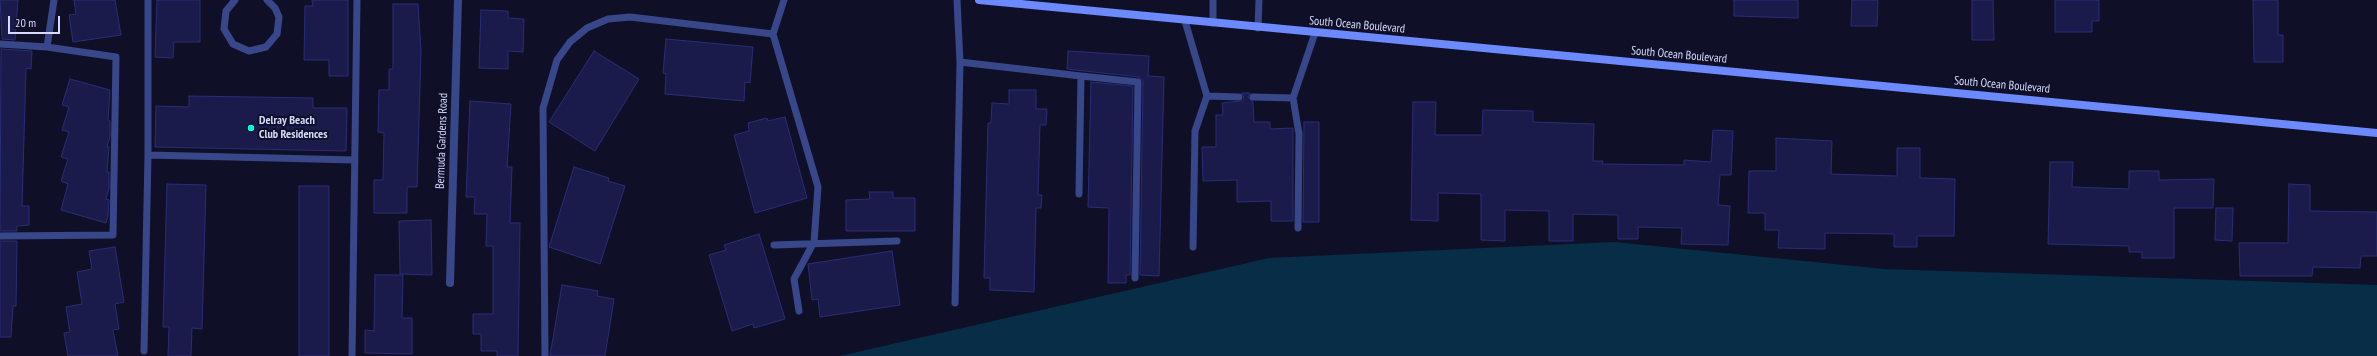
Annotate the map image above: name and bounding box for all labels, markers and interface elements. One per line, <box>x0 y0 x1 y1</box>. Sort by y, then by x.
scale bar <box>10 8 62 34</box>
street label: South Ocean Boulevard <box>1308 14 1406 36</box>
text: 20 m <box>15 15 36 30</box>
street label: South Ocean Boulevard <box>1630 44 1728 66</box>
street label: South Ocean Boulevard <box>1953 74 2051 96</box>
street label: Bermuda Gardens Road <box>433 93 451 189</box>
place label: Delray Beach Club Residences <box>259 114 327 142</box>
marker: Delray Beach Club Residences <box>246 123 256 133</box>

